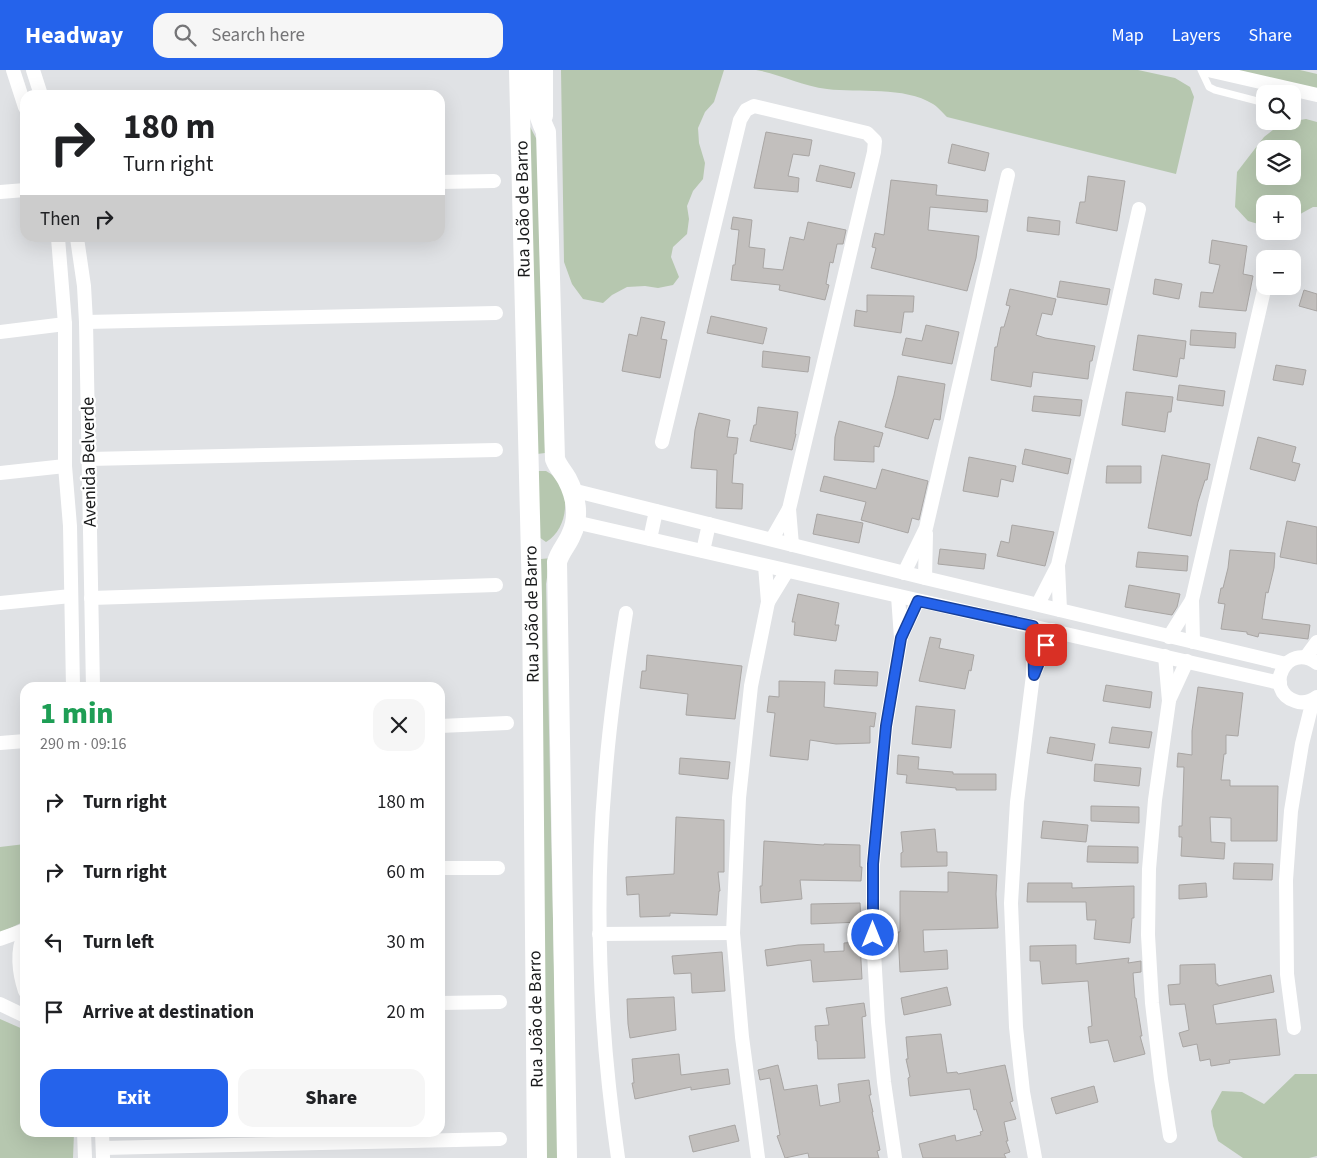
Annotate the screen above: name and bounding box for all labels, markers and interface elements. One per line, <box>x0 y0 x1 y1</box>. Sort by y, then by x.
search box <box>153 13 503 58</box>
text: Headway <box>25 18 123 53</box>
icon: search <box>171 21 199 49</box>
text: Search here <box>211 22 305 49</box>
text: Map <box>1112 23 1144 48</box>
text: Layers <box>1172 23 1221 48</box>
text: Share <box>1249 23 1292 48</box>
map controls <box>1256 85 1301 295</box>
button: search <box>1256 85 1301 130</box>
text: 180 m <box>123 102 215 152</box>
icon: right <box>40 110 105 175</box>
street label: Rua João de Barro <box>509 140 537 278</box>
button: layers <box>1256 140 1301 185</box>
text: Turn right <box>123 148 213 180</box>
button: + <box>1256 195 1301 240</box>
icon: right <box>90 205 118 233</box>
text: Then <box>40 206 80 233</box>
button: − <box>1256 250 1301 295</box>
street label: Avenida Belverde <box>75 397 103 527</box>
street label: Rua João de Barro <box>518 545 546 683</box>
pin <box>1025 624 1067 666</box>
icon: arrive <box>1032 631 1060 659</box>
text: 1 min <box>40 692 114 735</box>
button: close <box>373 699 425 751</box>
text: 290 m · 09:16 <box>40 733 127 755</box>
icon: right <box>40 788 68 816</box>
text: Turn right <box>83 789 167 816</box>
text: 180 m <box>377 789 425 816</box>
icon: right <box>40 858 68 886</box>
text: Turn right <box>83 859 167 886</box>
text: 60 m <box>387 859 425 886</box>
position arrow <box>846 908 898 960</box>
icon: left <box>40 928 68 956</box>
text: Turn left <box>83 929 154 956</box>
text: 30 m <box>387 929 425 956</box>
street label: Rua João de Barro <box>522 950 550 1088</box>
icon: arrive <box>40 998 68 1026</box>
text: Arrive at destination <box>83 999 254 1026</box>
text: 20 m <box>387 999 425 1026</box>
button: Exit <box>40 1069 228 1127</box>
button: Share <box>238 1069 425 1127</box>

